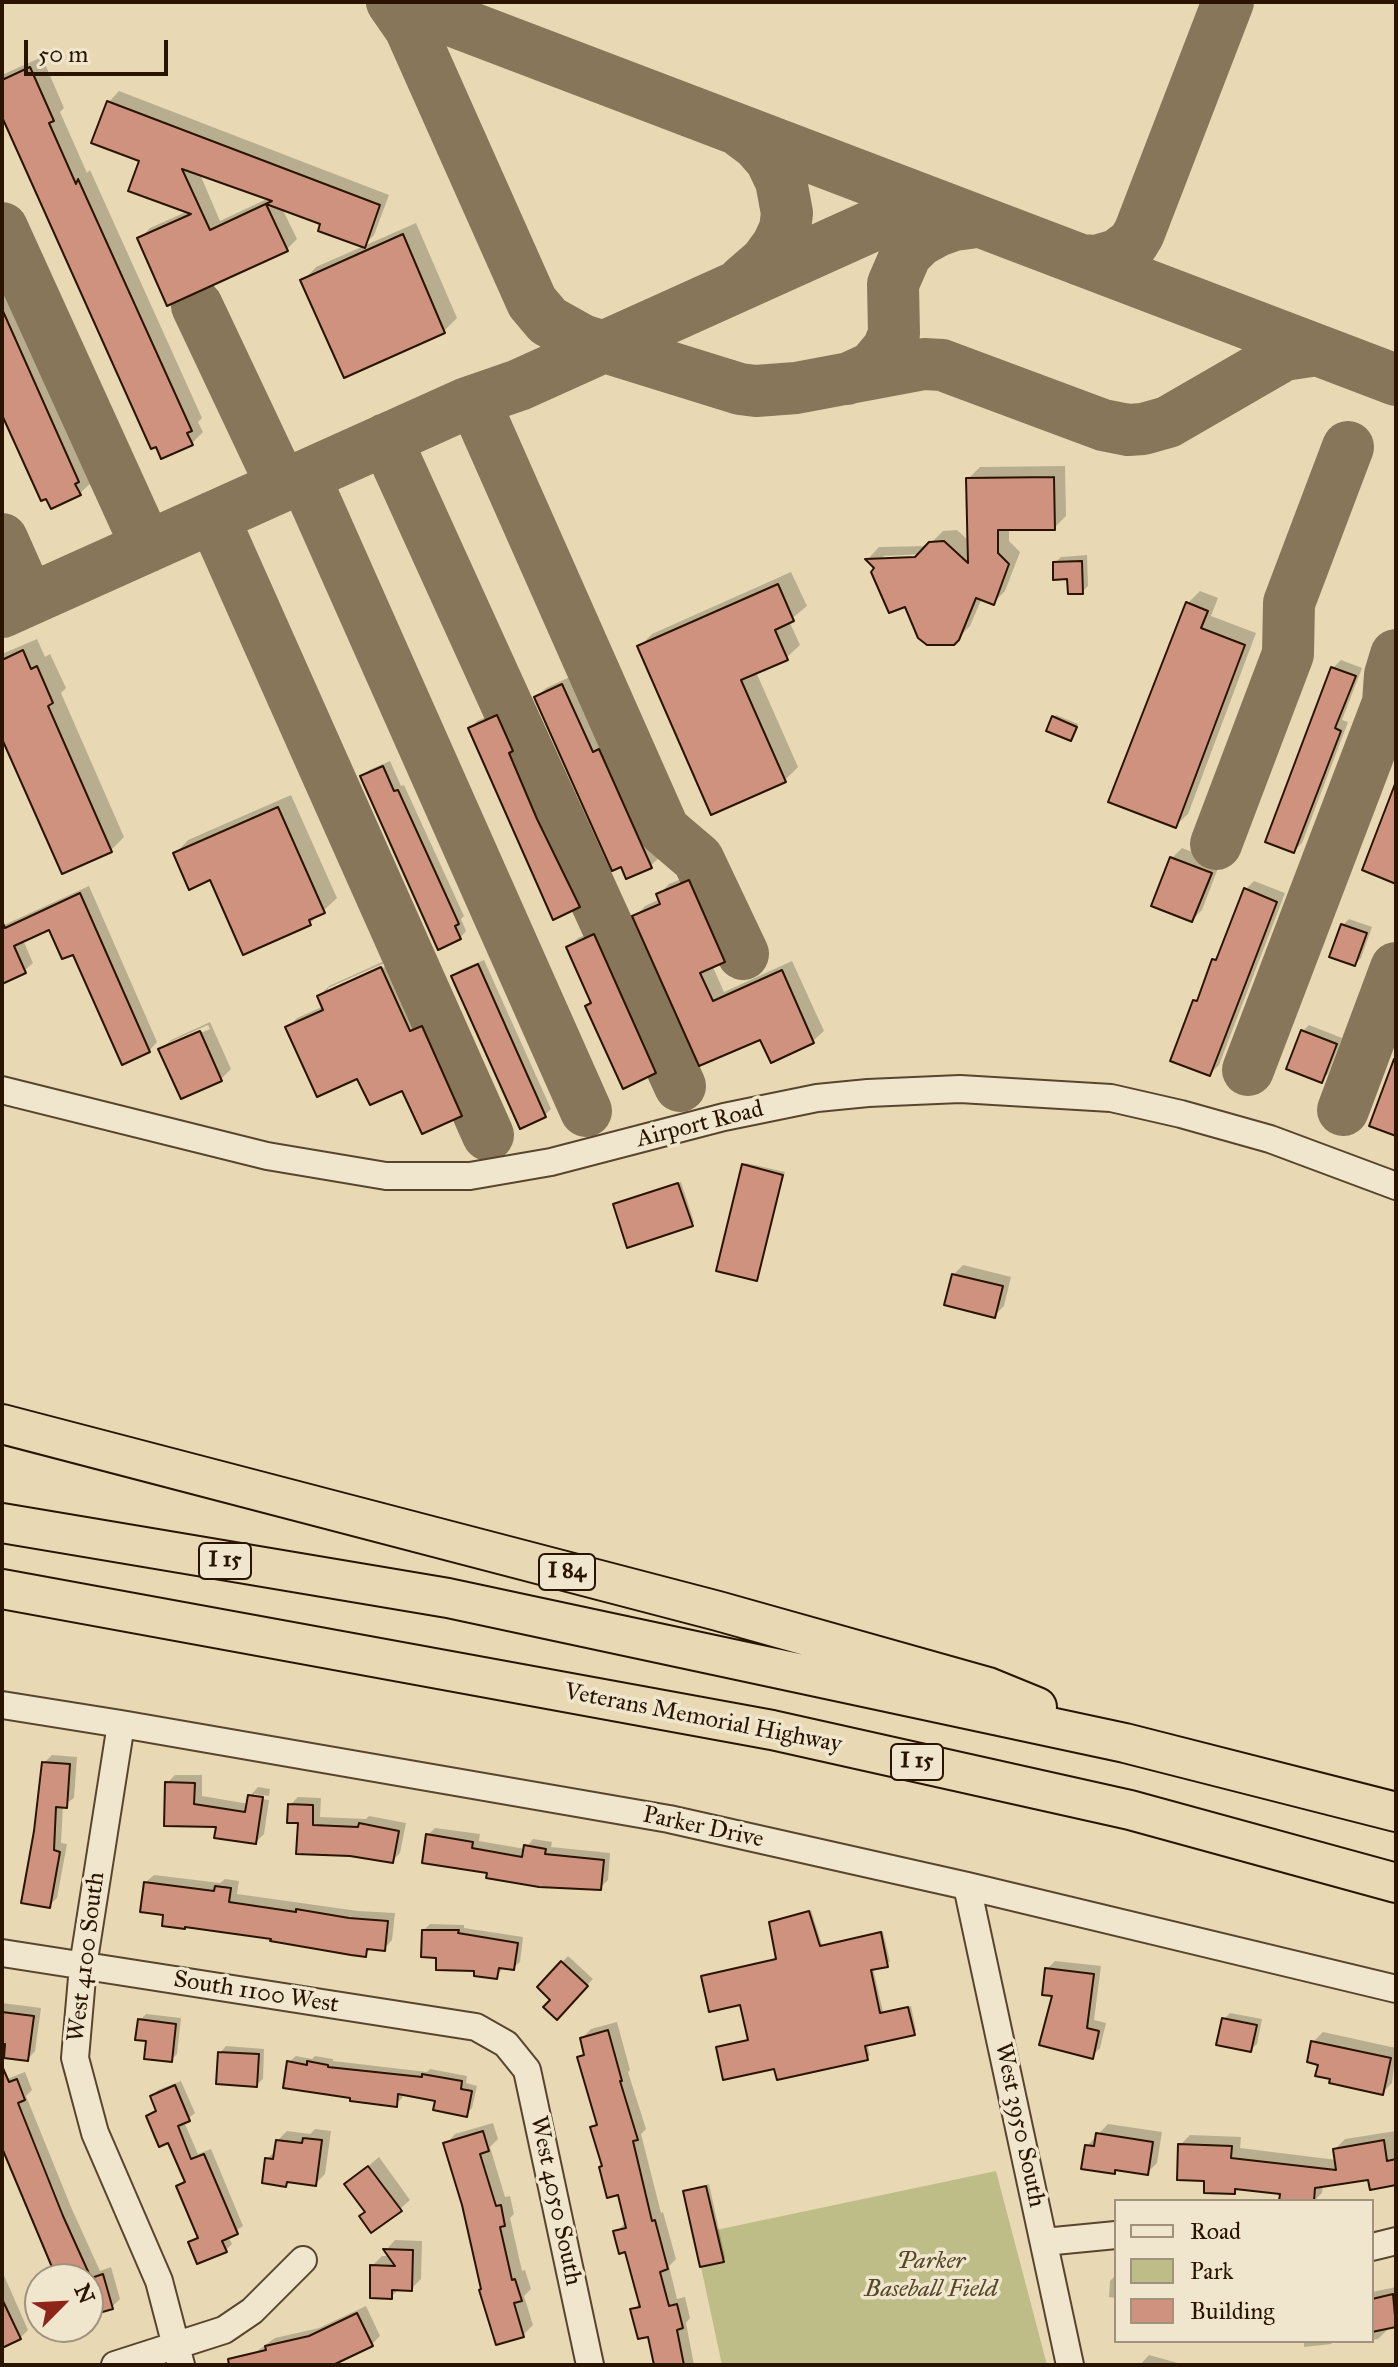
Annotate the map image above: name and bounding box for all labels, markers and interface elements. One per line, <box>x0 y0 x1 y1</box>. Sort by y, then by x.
scale bar <box>28 24 172 74</box>
text: 50 m <box>38 39 88 69</box>
street label: Airport Road <box>634 1095 766 1155</box>
road number: I 15 <box>199 1543 251 1579</box>
road number: I 84 <box>539 1554 595 1590</box>
street label: Veterans Memorial Highway <box>562 1678 844 1760</box>
road number: I 15 <box>891 1744 943 1780</box>
street label: Parker Drive <box>640 1801 766 1855</box>
street label: West 4100 South <box>62 1870 112 2044</box>
street label: South 1100 West <box>171 1966 341 2020</box>
street label: West 3950 South <box>987 2040 1051 2210</box>
street label: West 4050 South <box>523 2114 587 2288</box>
legend <box>1114 2199 1374 2343</box>
text: Road <box>1190 2216 1241 2246</box>
park label: Parker Baseball Field <box>865 2248 997 2304</box>
text: Park <box>1190 2256 1233 2286</box>
north arrow <box>24 2263 104 2343</box>
text: N <box>68 2280 101 2308</box>
text: Building <box>1190 2296 1275 2326</box>

